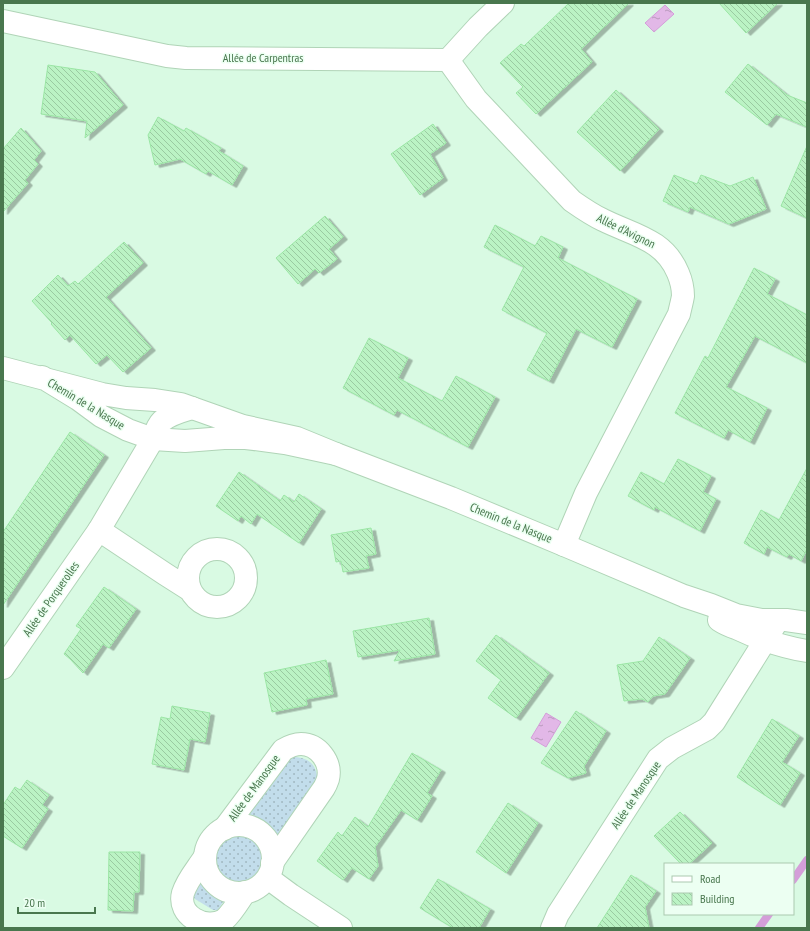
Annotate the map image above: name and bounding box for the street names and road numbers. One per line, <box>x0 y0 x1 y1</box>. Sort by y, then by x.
street label: Allée de Carpentras <box>223 50 303 65</box>
street label: Allée d'Avignon <box>594 210 658 251</box>
street label: Chemin de la Nasque <box>45 375 128 433</box>
street label: Chemin de la Nasque <box>468 499 555 546</box>
street label: Allée de Porquerolles <box>19 558 82 639</box>
street label: Allée de Manosque <box>224 751 283 824</box>
street label: Allée de Manosque <box>607 758 664 832</box>

